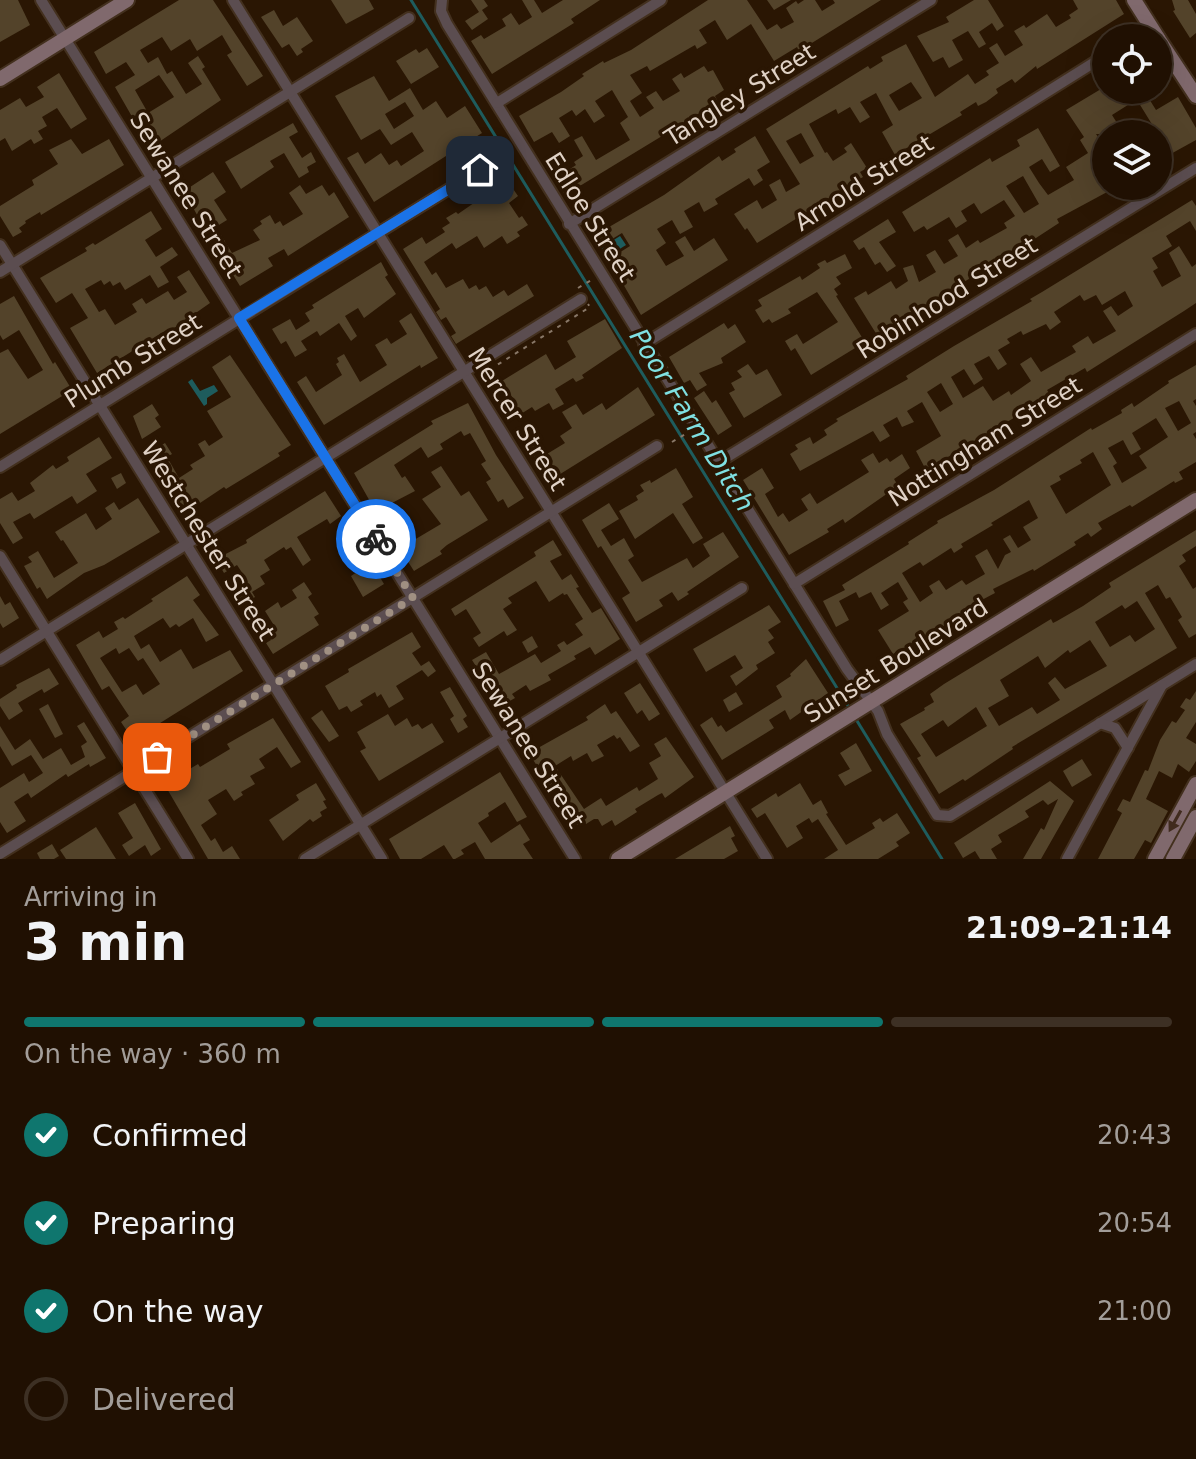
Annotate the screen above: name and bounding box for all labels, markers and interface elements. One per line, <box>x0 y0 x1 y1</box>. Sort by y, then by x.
map controls <box>1092 24 1172 200</box>
button: locate <box>1092 24 1172 104</box>
street label: Tangley Street <box>659 38 820 153</box>
street label: Sewanee Street <box>124 107 248 283</box>
button: layers <box>1092 120 1172 200</box>
street label: Arnold Street <box>789 129 939 237</box>
pin <box>446 136 514 204</box>
street label: Edloe Street <box>539 147 641 287</box>
icon: home <box>458 148 502 192</box>
street label: Robinhood Street <box>851 231 1043 365</box>
street label: Plumb Street <box>60 308 206 414</box>
water label: Poor Farm Ditch <box>624 323 760 517</box>
street label: Mercer Street <box>462 342 572 496</box>
street label: Nottingham Street <box>883 371 1087 513</box>
street label: Westchester Street <box>135 436 281 646</box>
courier <box>336 499 416 579</box>
icon: bike <box>354 517 398 561</box>
street label: Sunset Boulevard <box>799 593 993 729</box>
street label: Sewanee Street <box>466 657 590 833</box>
pin <box>123 723 191 791</box>
icon: bag <box>135 735 179 779</box>
one-way arrow <box>1169 810 1182 833</box>
text: Arriving in <box>24 882 158 912</box>
text: 21:09–21:14 <box>966 910 1172 945</box>
text: 3 min <box>24 912 187 972</box>
text: On the way · 360 m <box>24 1039 281 1069</box>
icon: check <box>24 1113 68 1157</box>
text: Confirmed <box>92 1118 248 1153</box>
text: 20:43 <box>1097 1120 1172 1150</box>
icon: check <box>24 1201 68 1245</box>
text: Preparing <box>92 1206 236 1241</box>
text: 20:54 <box>1097 1208 1172 1238</box>
icon: check <box>24 1289 68 1333</box>
text: On the way <box>92 1294 264 1329</box>
text: 21:00 <box>1097 1296 1172 1326</box>
text: Delivered <box>92 1382 236 1417</box>

